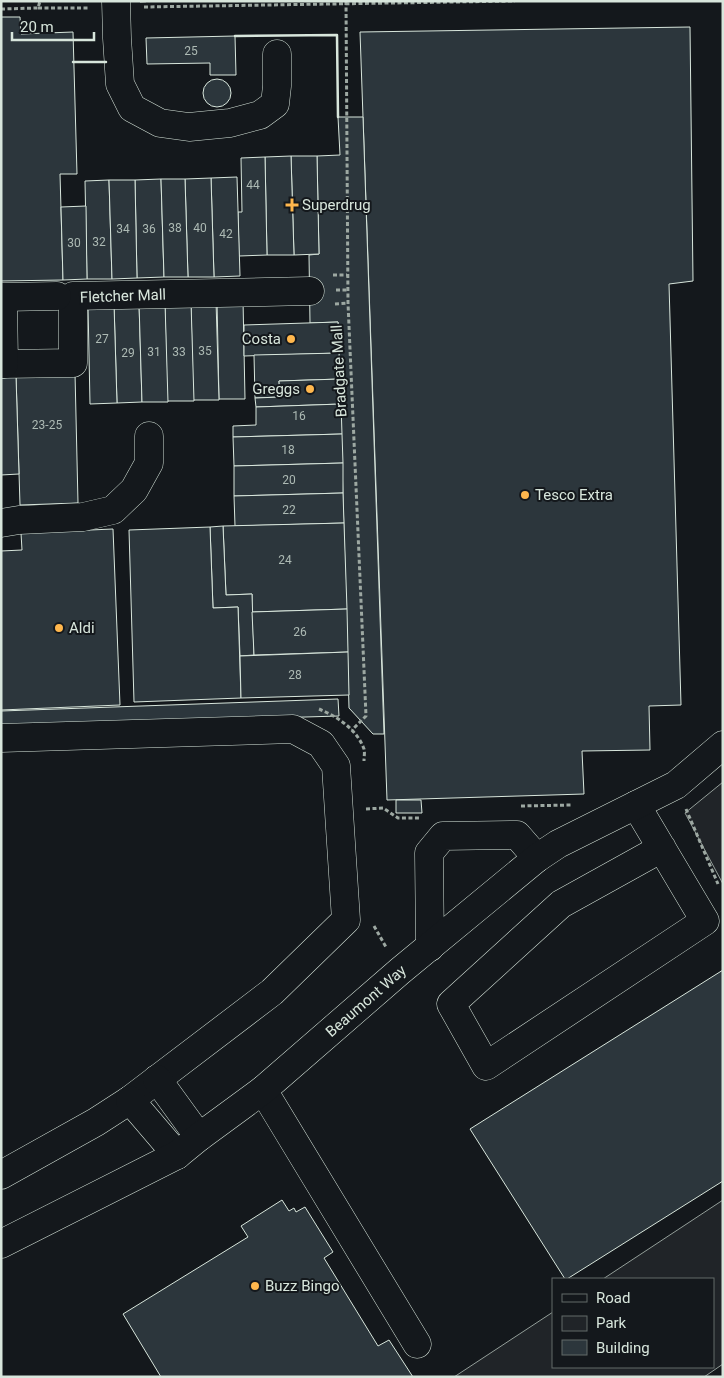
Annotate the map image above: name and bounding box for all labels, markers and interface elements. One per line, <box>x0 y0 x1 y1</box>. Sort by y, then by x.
scale bar <box>12 10 95 42</box>
text: 20 m <box>20 18 54 36</box>
house number: 25 <box>184 44 198 58</box>
house number: 44 <box>246 178 260 192</box>
place label: Superdrug <box>302 196 371 214</box>
marker: Superdrug <box>286 199 298 211</box>
house number: 38 <box>168 221 182 235</box>
house number: 40 <box>193 221 207 235</box>
house number: 34 <box>116 222 130 236</box>
house number: 36 <box>142 222 156 236</box>
house number: 42 <box>219 227 233 241</box>
house number: 32 <box>92 235 106 249</box>
house number: 30 <box>67 236 81 250</box>
street label: Fletcher Mall <box>80 286 166 306</box>
street label: Bradgate Mall <box>328 324 350 418</box>
place label: Costa <box>242 330 281 348</box>
house number: 27 <box>95 332 109 346</box>
marker: Costa <box>285 333 297 345</box>
house number: 35 <box>198 344 212 358</box>
house number: 31 <box>147 345 161 359</box>
house number: 33 <box>172 345 186 359</box>
house number: 29 <box>121 346 135 360</box>
place label: Greggs <box>252 380 300 398</box>
marker: Greggs <box>304 383 316 395</box>
house number: 16 <box>292 409 306 423</box>
house number: 23-25 <box>32 418 62 432</box>
house number: 18 <box>281 443 295 457</box>
house number: 20 <box>282 473 296 487</box>
place label: Tesco Extra <box>535 486 613 504</box>
marker: Tesco Extra <box>519 489 531 501</box>
house number: 22 <box>282 503 296 517</box>
house number: 24 <box>278 553 292 567</box>
place label: Aldi <box>69 619 95 637</box>
marker: Aldi <box>53 622 65 634</box>
house number: 26 <box>293 625 307 639</box>
house number: 28 <box>288 668 302 682</box>
street label: Beaumont Way <box>322 961 410 1041</box>
place label: Buzz Bingo <box>265 1277 339 1295</box>
legend <box>552 1278 714 1368</box>
marker: Buzz Bingo <box>249 1280 261 1292</box>
text: Road <box>596 1289 630 1307</box>
text: Park <box>596 1314 627 1332</box>
text: Building <box>596 1339 650 1357</box>

